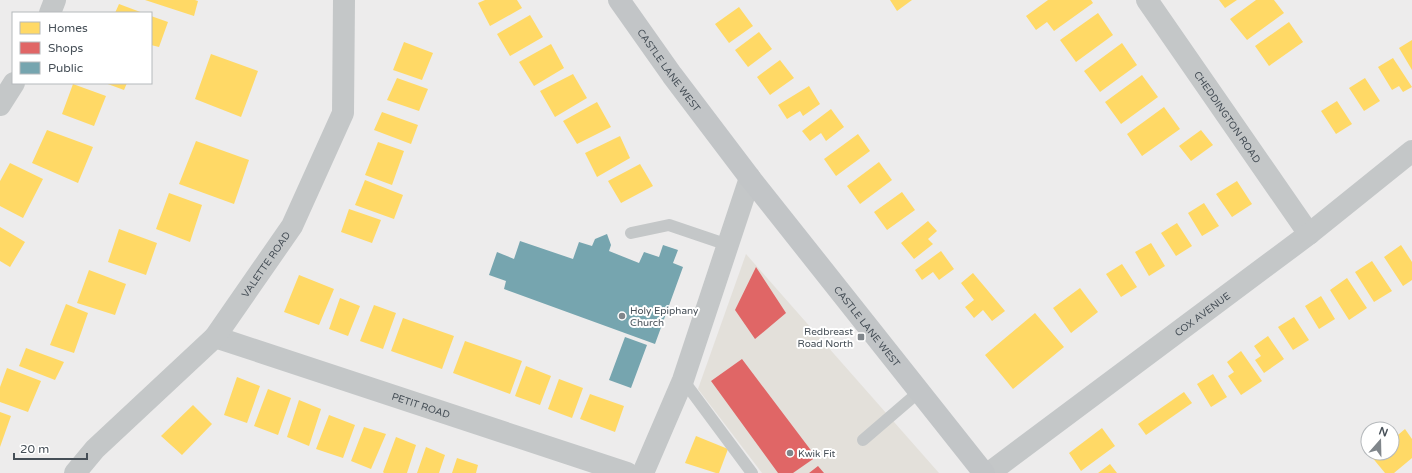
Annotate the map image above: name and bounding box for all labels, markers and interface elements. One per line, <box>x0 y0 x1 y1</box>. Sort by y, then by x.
legend <box>12 12 152 84</box>
text: Homes <box>48 21 88 35</box>
street label: CASTLE LANE WEST <box>634 27 703 114</box>
text: Shops <box>48 41 83 55</box>
text: Public <box>48 61 83 75</box>
street label: CHEDDINGTON ROAD <box>1191 69 1263 166</box>
street label: VALETTE ROAD <box>239 230 293 300</box>
street label: CASTLE LANE WEST <box>831 284 902 369</box>
street label: COX AVENUE <box>1173 290 1233 339</box>
place label: Holy Epiphany Church <box>630 305 699 329</box>
marker: Holy Epiphany Church <box>617 311 627 321</box>
place label: Redbreast Road North <box>798 326 853 350</box>
marker: Redbreast Road North <box>856 332 866 342</box>
street label: PETIT ROAD <box>390 391 452 421</box>
north arrow <box>1360 421 1400 461</box>
text: N <box>1377 424 1390 440</box>
scale bar <box>14 435 87 461</box>
text: 20 m <box>20 442 49 456</box>
marker: Kwik Fit <box>785 448 795 458</box>
place label: Kwik Fit <box>798 448 836 460</box>

